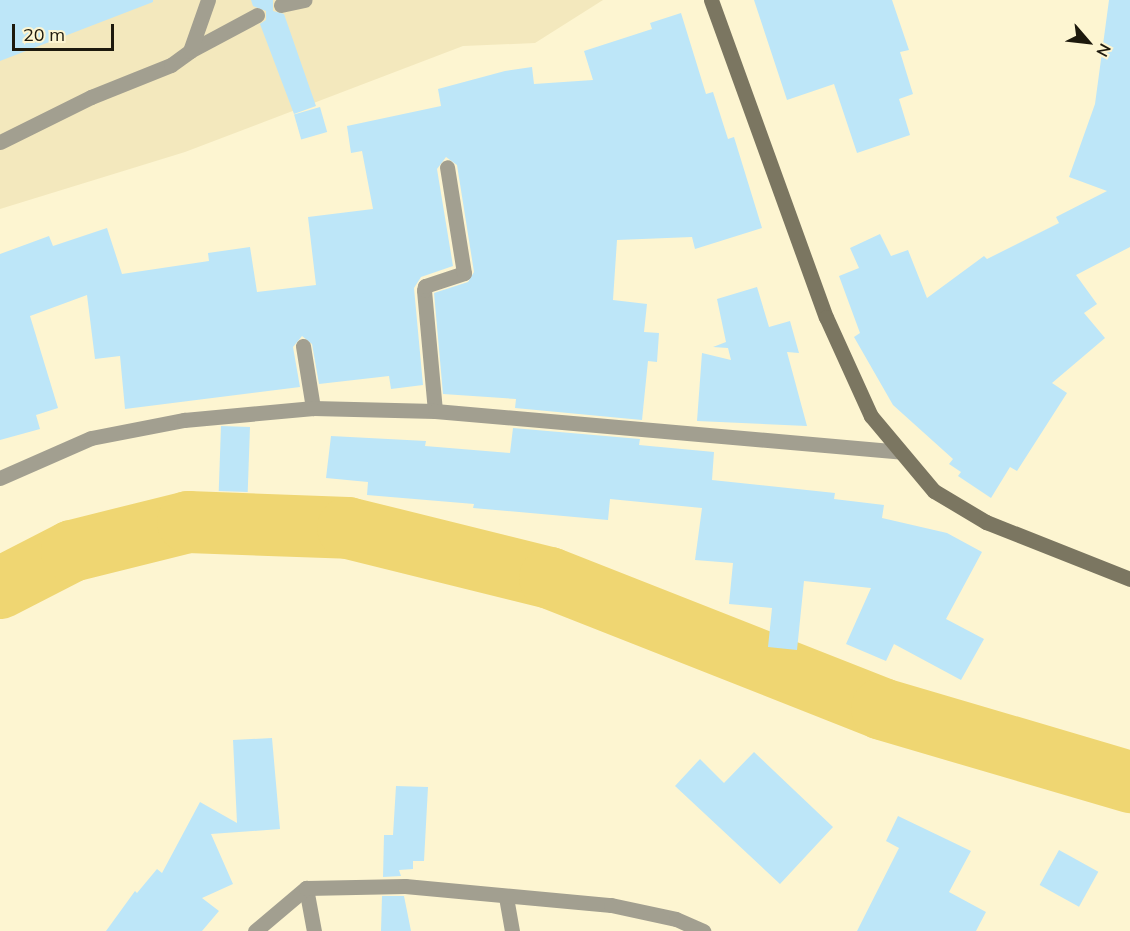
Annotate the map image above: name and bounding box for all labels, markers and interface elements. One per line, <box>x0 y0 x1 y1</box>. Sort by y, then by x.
scale bar <box>15 12 117 50</box>
north arrow <box>1058 12 1118 72</box>
text: 20 m <box>23 23 65 46</box>
text: N <box>1092 40 1116 60</box>

